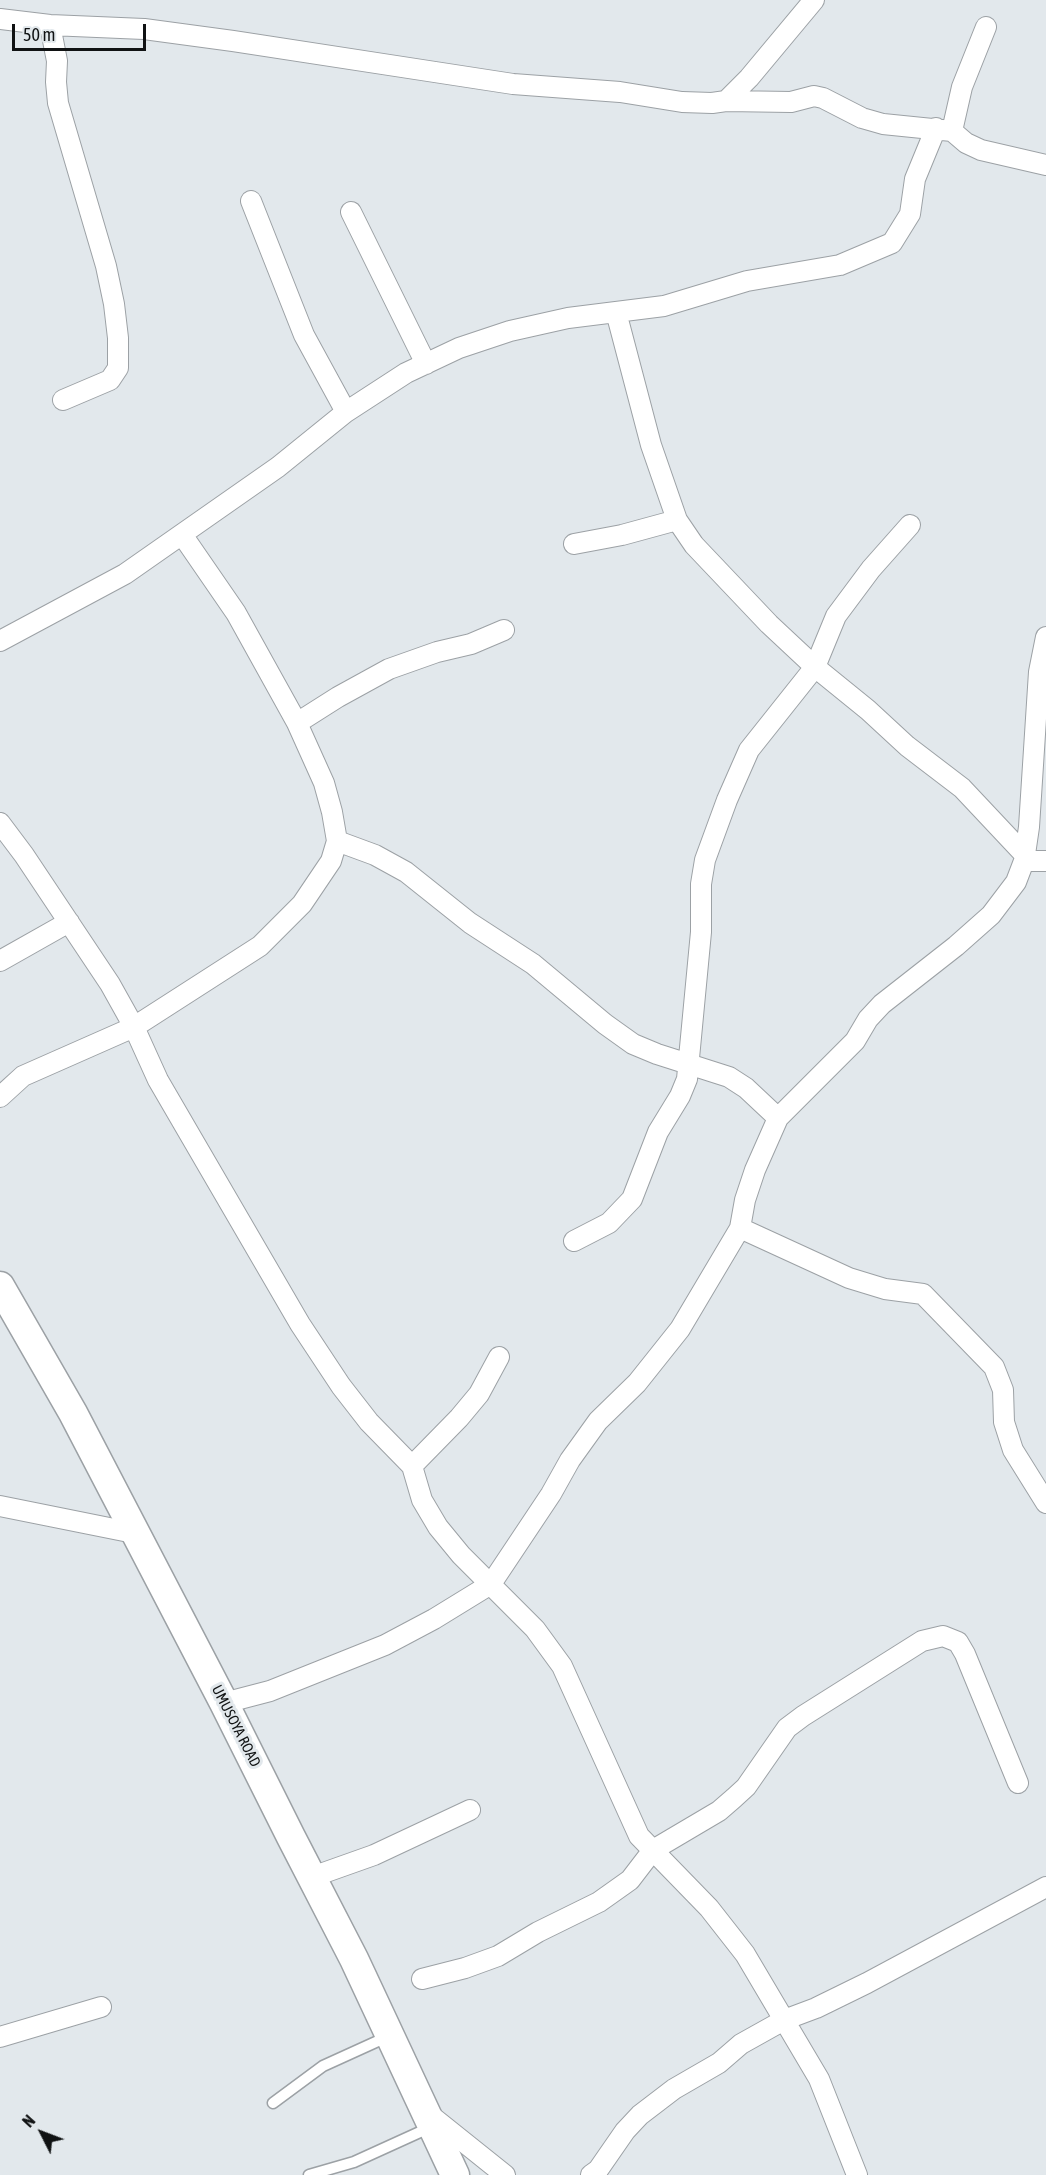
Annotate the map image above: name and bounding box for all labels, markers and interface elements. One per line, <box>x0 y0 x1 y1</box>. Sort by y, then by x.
scale bar <box>15 12 148 50</box>
text: 50 m <box>23 24 55 45</box>
street label: UMUSOYA ROAD <box>208 1682 264 1770</box>
north arrow <box>12 2103 72 2163</box>
text: N <box>19 2111 38 2130</box>

